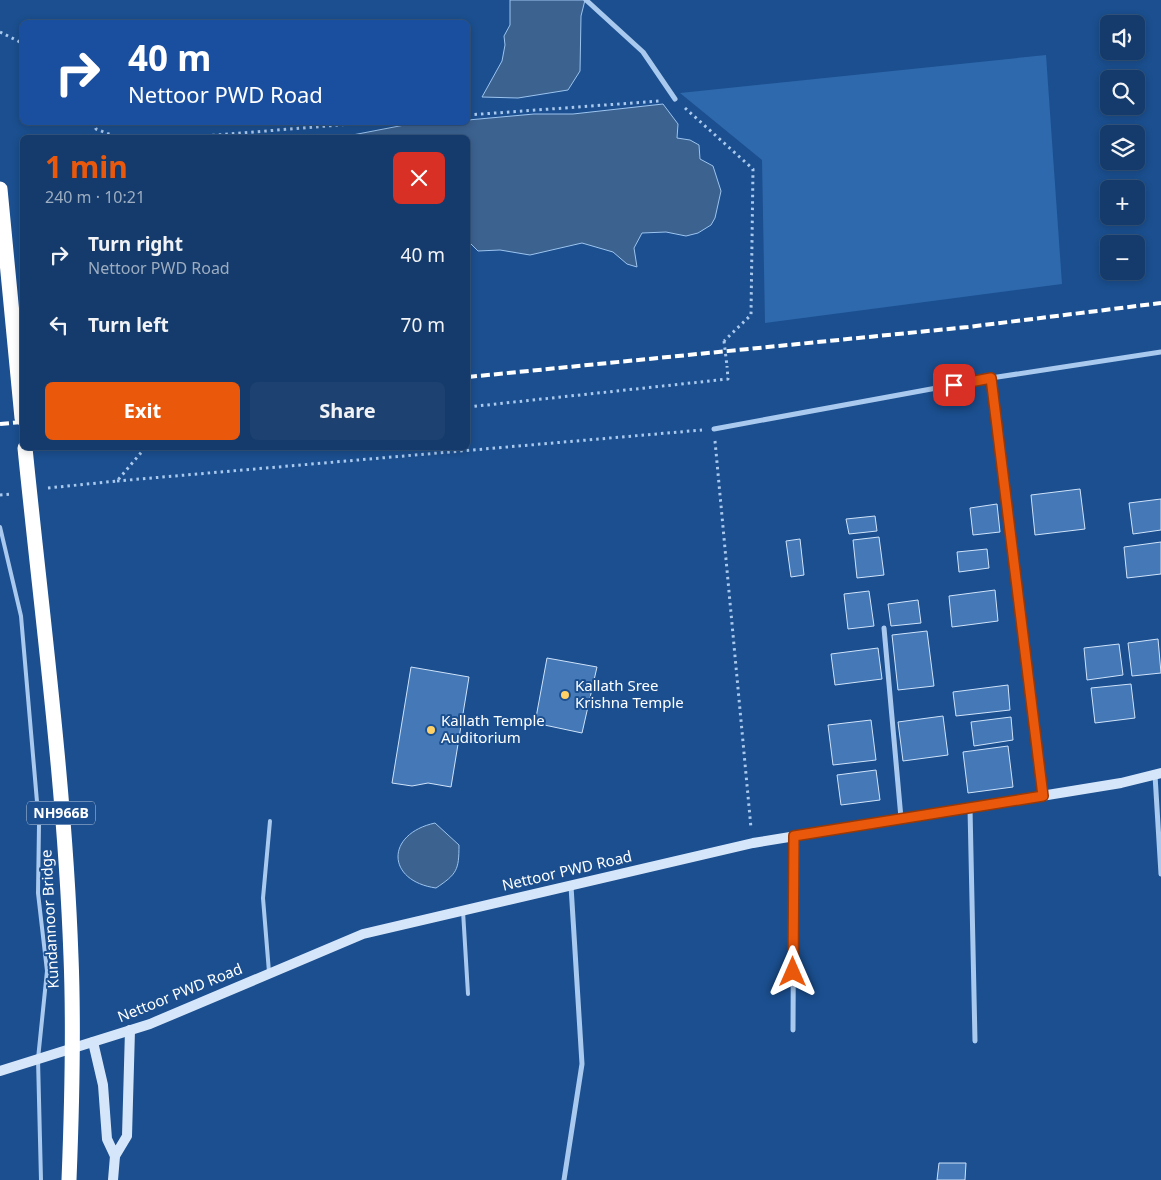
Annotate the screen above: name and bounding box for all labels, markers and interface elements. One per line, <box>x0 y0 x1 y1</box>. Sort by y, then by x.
map controls <box>1100 15 1145 280</box>
button: sound <box>1100 15 1145 60</box>
text: 40 m <box>128 34 211 81</box>
icon: right <box>45 40 110 105</box>
button: search <box>1100 70 1145 115</box>
text: Nettoor PWD Road <box>128 79 323 109</box>
button: layers <box>1100 125 1145 170</box>
text: 1 min <box>45 146 128 187</box>
button: close <box>393 152 445 204</box>
button: + <box>1100 180 1145 225</box>
text: 240 m · 10:21 <box>45 186 145 208</box>
text: Turn right <box>88 231 183 257</box>
button: − <box>1100 235 1145 280</box>
icon: right <box>45 241 73 269</box>
text: 40 m <box>401 242 445 268</box>
text: Nettoor PWD Road <box>88 257 230 279</box>
icon: left <box>45 311 73 339</box>
text: Turn left <box>88 312 169 338</box>
text: 70 m <box>401 312 445 338</box>
pin <box>933 364 975 406</box>
icon: arrive <box>940 371 968 399</box>
button: Exit <box>45 382 240 440</box>
button: Share <box>250 382 445 440</box>
place label: Kallath Sree Krishna Temple <box>575 675 684 712</box>
marker: Kallath Sree Krishna Temple <box>559 689 571 701</box>
place label: Kallath Temple Auditorium <box>441 710 545 747</box>
marker: Kallath Temple Auditorium <box>425 724 437 736</box>
road number: NH966B <box>27 801 95 824</box>
street label: Nettoor PWD Road <box>500 845 634 895</box>
street label: Kundannoor Bridge <box>35 849 63 989</box>
position arrow <box>766 945 818 997</box>
street label: Nettoor PWD Road <box>114 958 245 1026</box>

